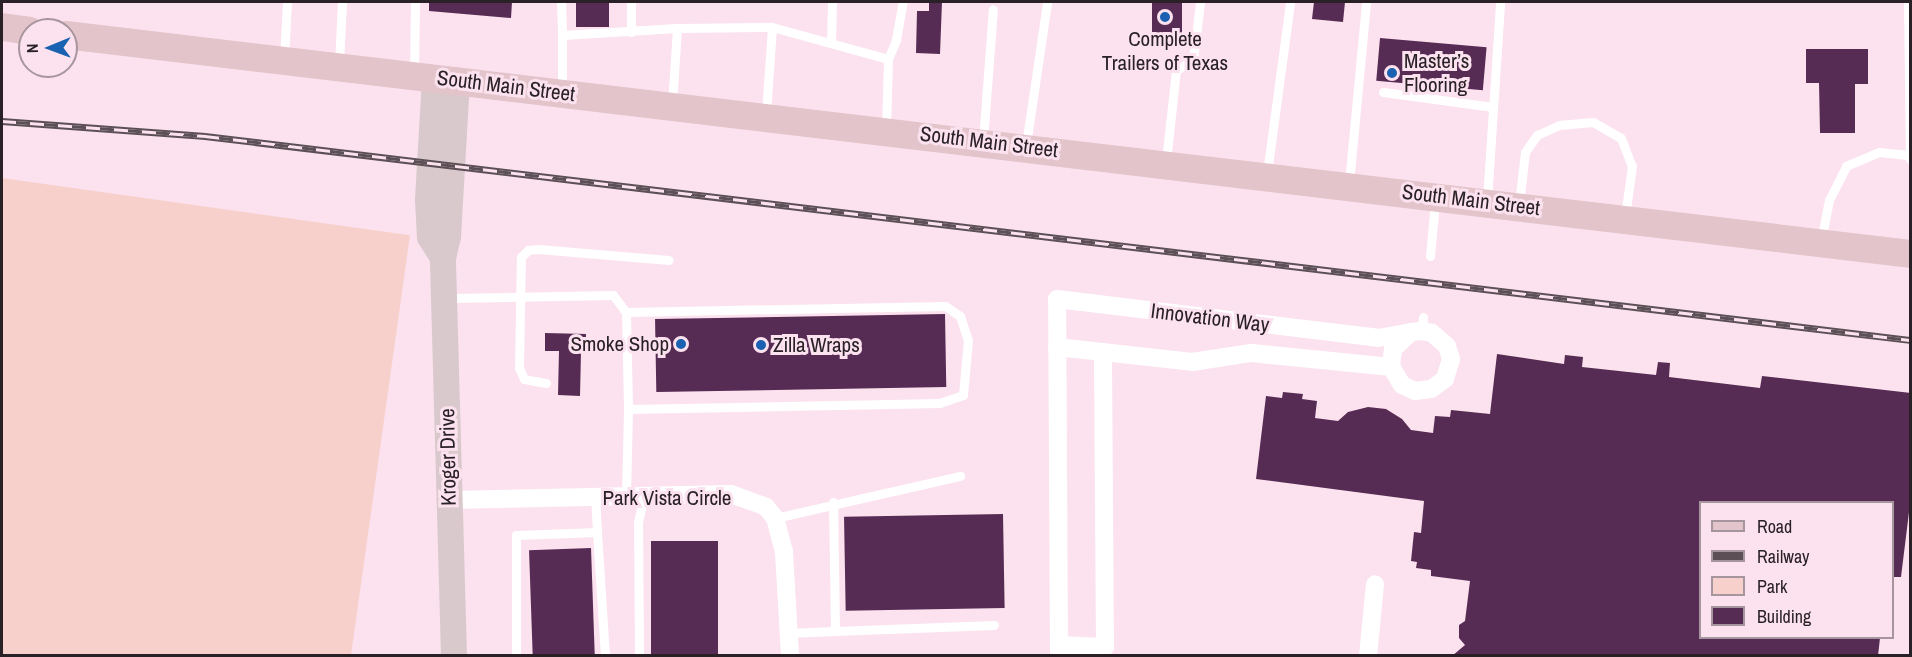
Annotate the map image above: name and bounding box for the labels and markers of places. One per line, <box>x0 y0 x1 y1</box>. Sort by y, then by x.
marker: Complete Trailers of Texas <box>1158 10 1172 24</box>
place label: Complete Trailers of Texas <box>1102 26 1228 76</box>
place label: Master’s Flooring <box>1404 48 1469 98</box>
marker: Master’s Flooring <box>1385 66 1399 80</box>
place label: Smoke Shop <box>570 331 669 357</box>
place label: Zilla Wraps <box>773 332 860 358</box>
marker: Smoke Shop <box>674 337 688 351</box>
marker: Zilla Wraps <box>754 338 768 352</box>

